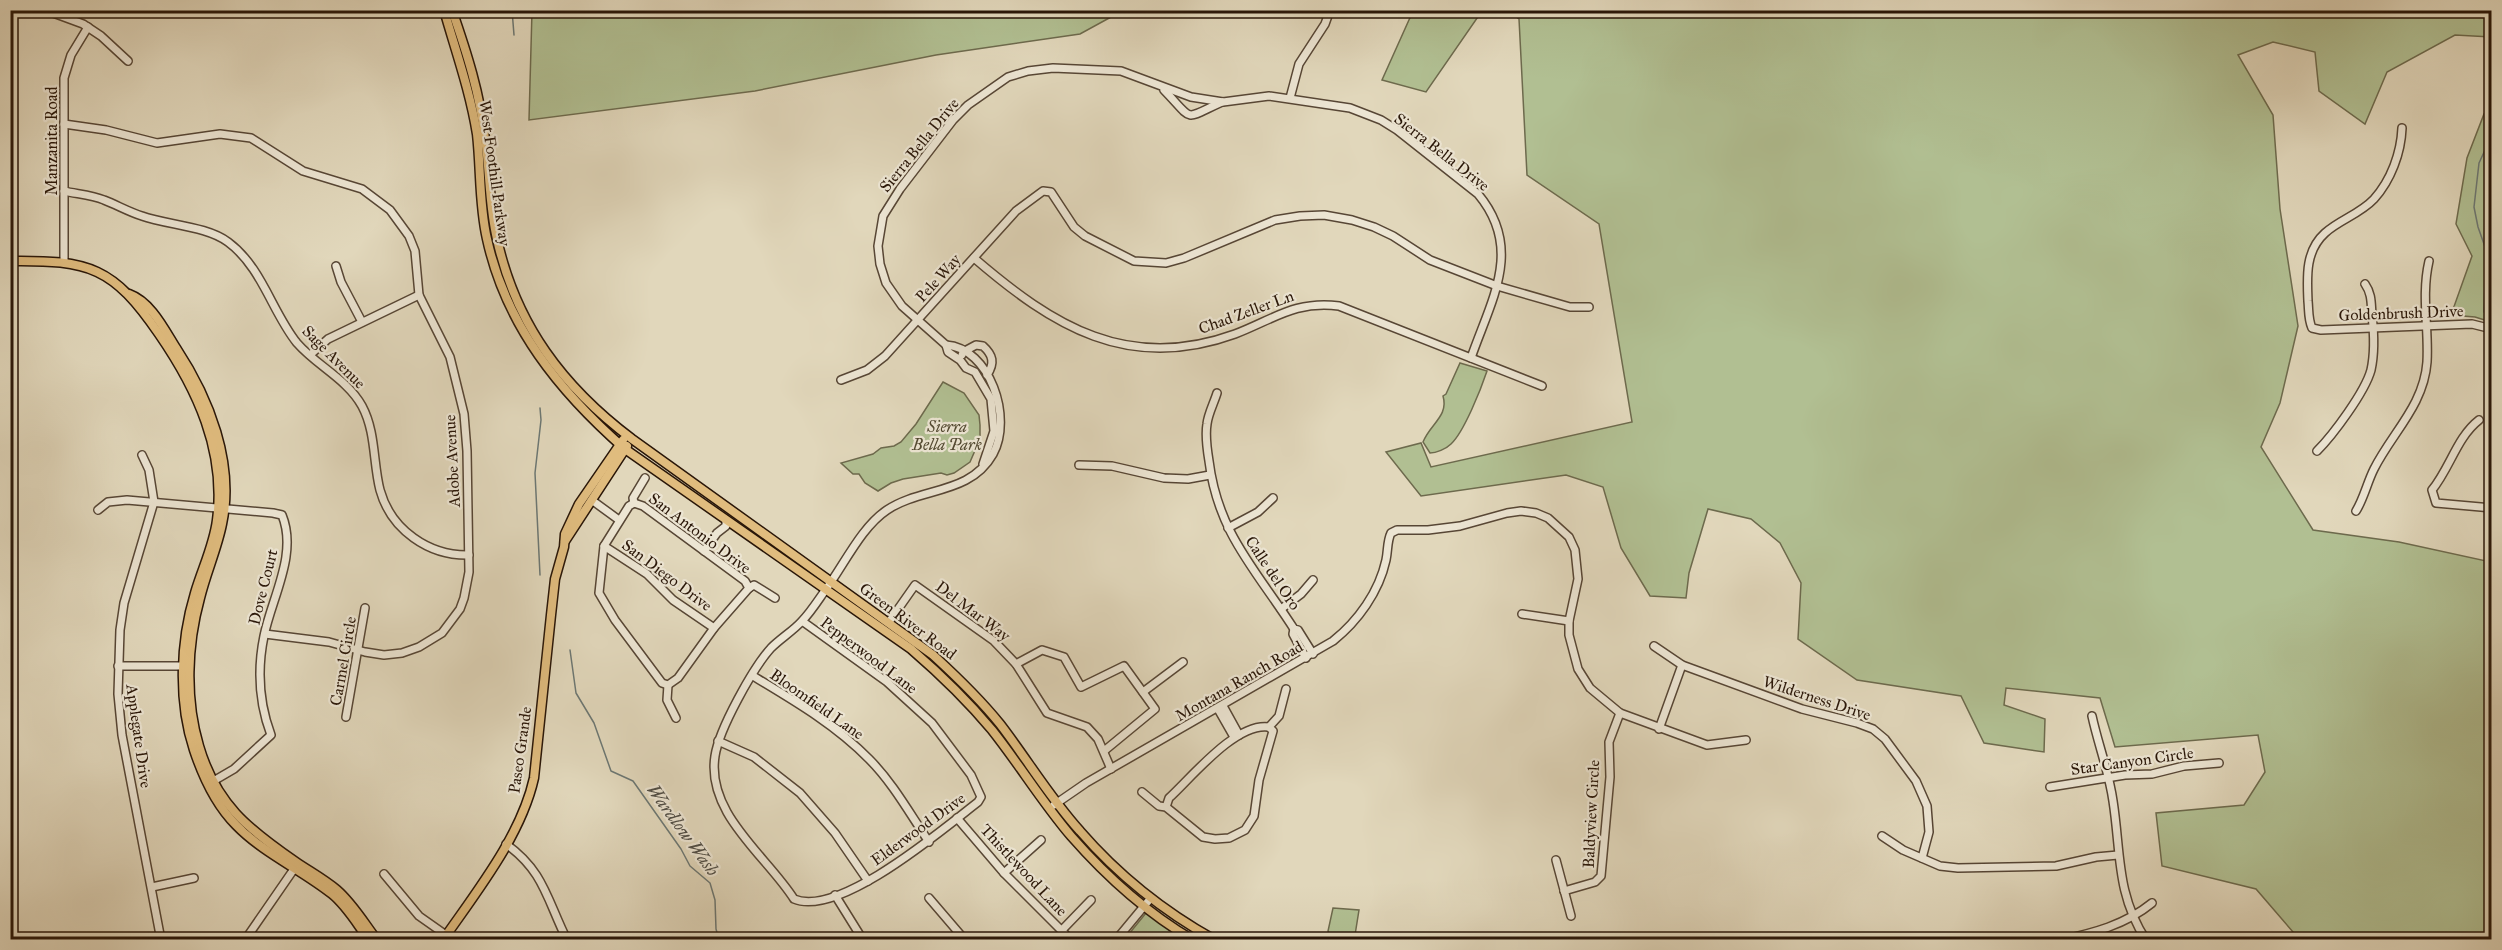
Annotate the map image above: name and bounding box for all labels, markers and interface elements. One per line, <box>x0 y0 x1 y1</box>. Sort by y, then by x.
street label: Manzanita Road <box>42 87 61 196</box>
street label: Sierra Bella Drive <box>875 94 963 196</box>
street label: West Foothill Parkway <box>475 99 515 248</box>
street label: Sierra Bella Drive <box>1391 109 1494 195</box>
street label: Pele Way <box>911 250 965 306</box>
street label: Chad Zeller Ln <box>1196 286 1296 338</box>
street label: Goldenbrush Drive <box>2338 301 2464 325</box>
street label: Sage Avenue <box>298 321 370 393</box>
street label: Adobe Avenue <box>440 414 464 509</box>
park label: Sierra Bella Park <box>911 417 982 454</box>
street label: San Antonio Drive <box>645 488 755 578</box>
street label: Calle del Oro <box>1241 532 1305 614</box>
street label: San Diego Drive <box>618 535 716 616</box>
street label: Dove Court <box>244 547 282 627</box>
street label: Del Mar Way <box>932 577 1014 645</box>
street label: Green River Road <box>856 578 960 664</box>
street label: Pepperwood Lane <box>817 612 921 698</box>
street label: Carmel Circle <box>326 615 360 707</box>
street label: Montana Ranch Road <box>1172 637 1306 725</box>
street label: Bloomfield Lane <box>766 665 868 744</box>
street label: Wilderness Drive <box>1761 672 1874 724</box>
street label: Applegate Drive <box>121 682 156 790</box>
street label: Paseo Grande <box>504 705 536 795</box>
street label: Star Canyon Circle <box>2069 743 2195 779</box>
street label: Baldyview Circle <box>1579 759 1603 869</box>
water label: Wardlow Wash <box>642 780 724 880</box>
street label: Elderwood Drive <box>867 788 969 870</box>
street label: Thistlewood Lane <box>977 820 1072 920</box>

